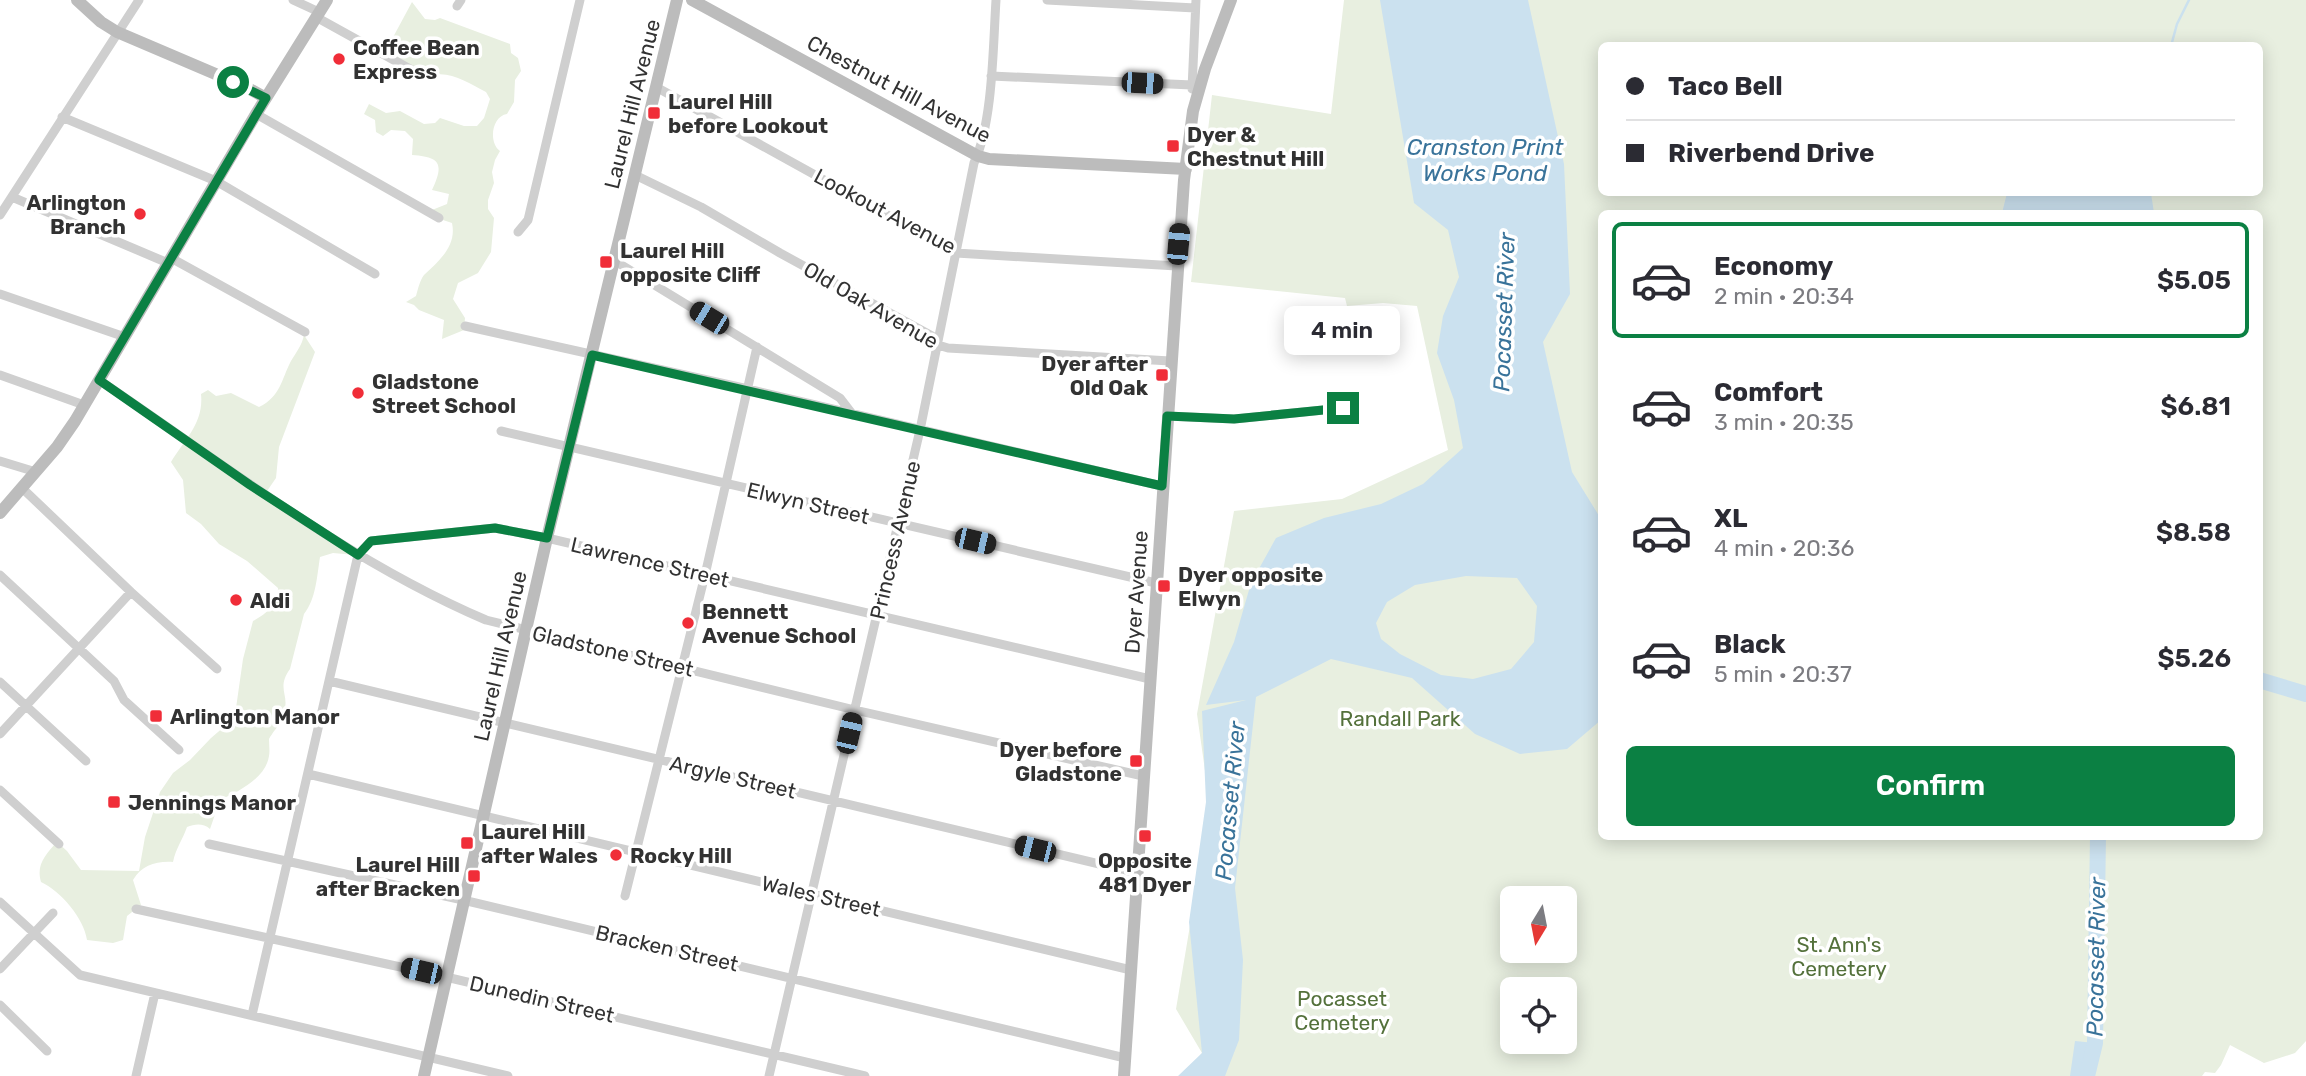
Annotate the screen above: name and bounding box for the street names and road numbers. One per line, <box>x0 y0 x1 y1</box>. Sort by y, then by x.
street label: Laurel Hill Avenue <box>599 16 665 192</box>
street label: Chestnut Hill Avenue <box>803 30 995 148</box>
street label: Lookout Avenue <box>810 163 960 259</box>
street label: Old Oak Avenue <box>799 256 943 354</box>
street label: Princess Avenue <box>865 458 925 622</box>
street label: Elwyn Street <box>744 477 872 529</box>
street label: Dyer Avenue <box>1119 530 1153 654</box>
street label: Lawrence Street <box>568 532 732 592</box>
street label: Laurel Hill Avenue <box>468 568 532 744</box>
street label: Gladstone Street <box>530 620 696 682</box>
street label: Argyle Street <box>667 750 799 804</box>
street label: Wales Street <box>759 870 883 922</box>
street label: Bracken Street <box>593 919 741 977</box>
street label: Dunedin Street <box>467 970 617 1028</box>

